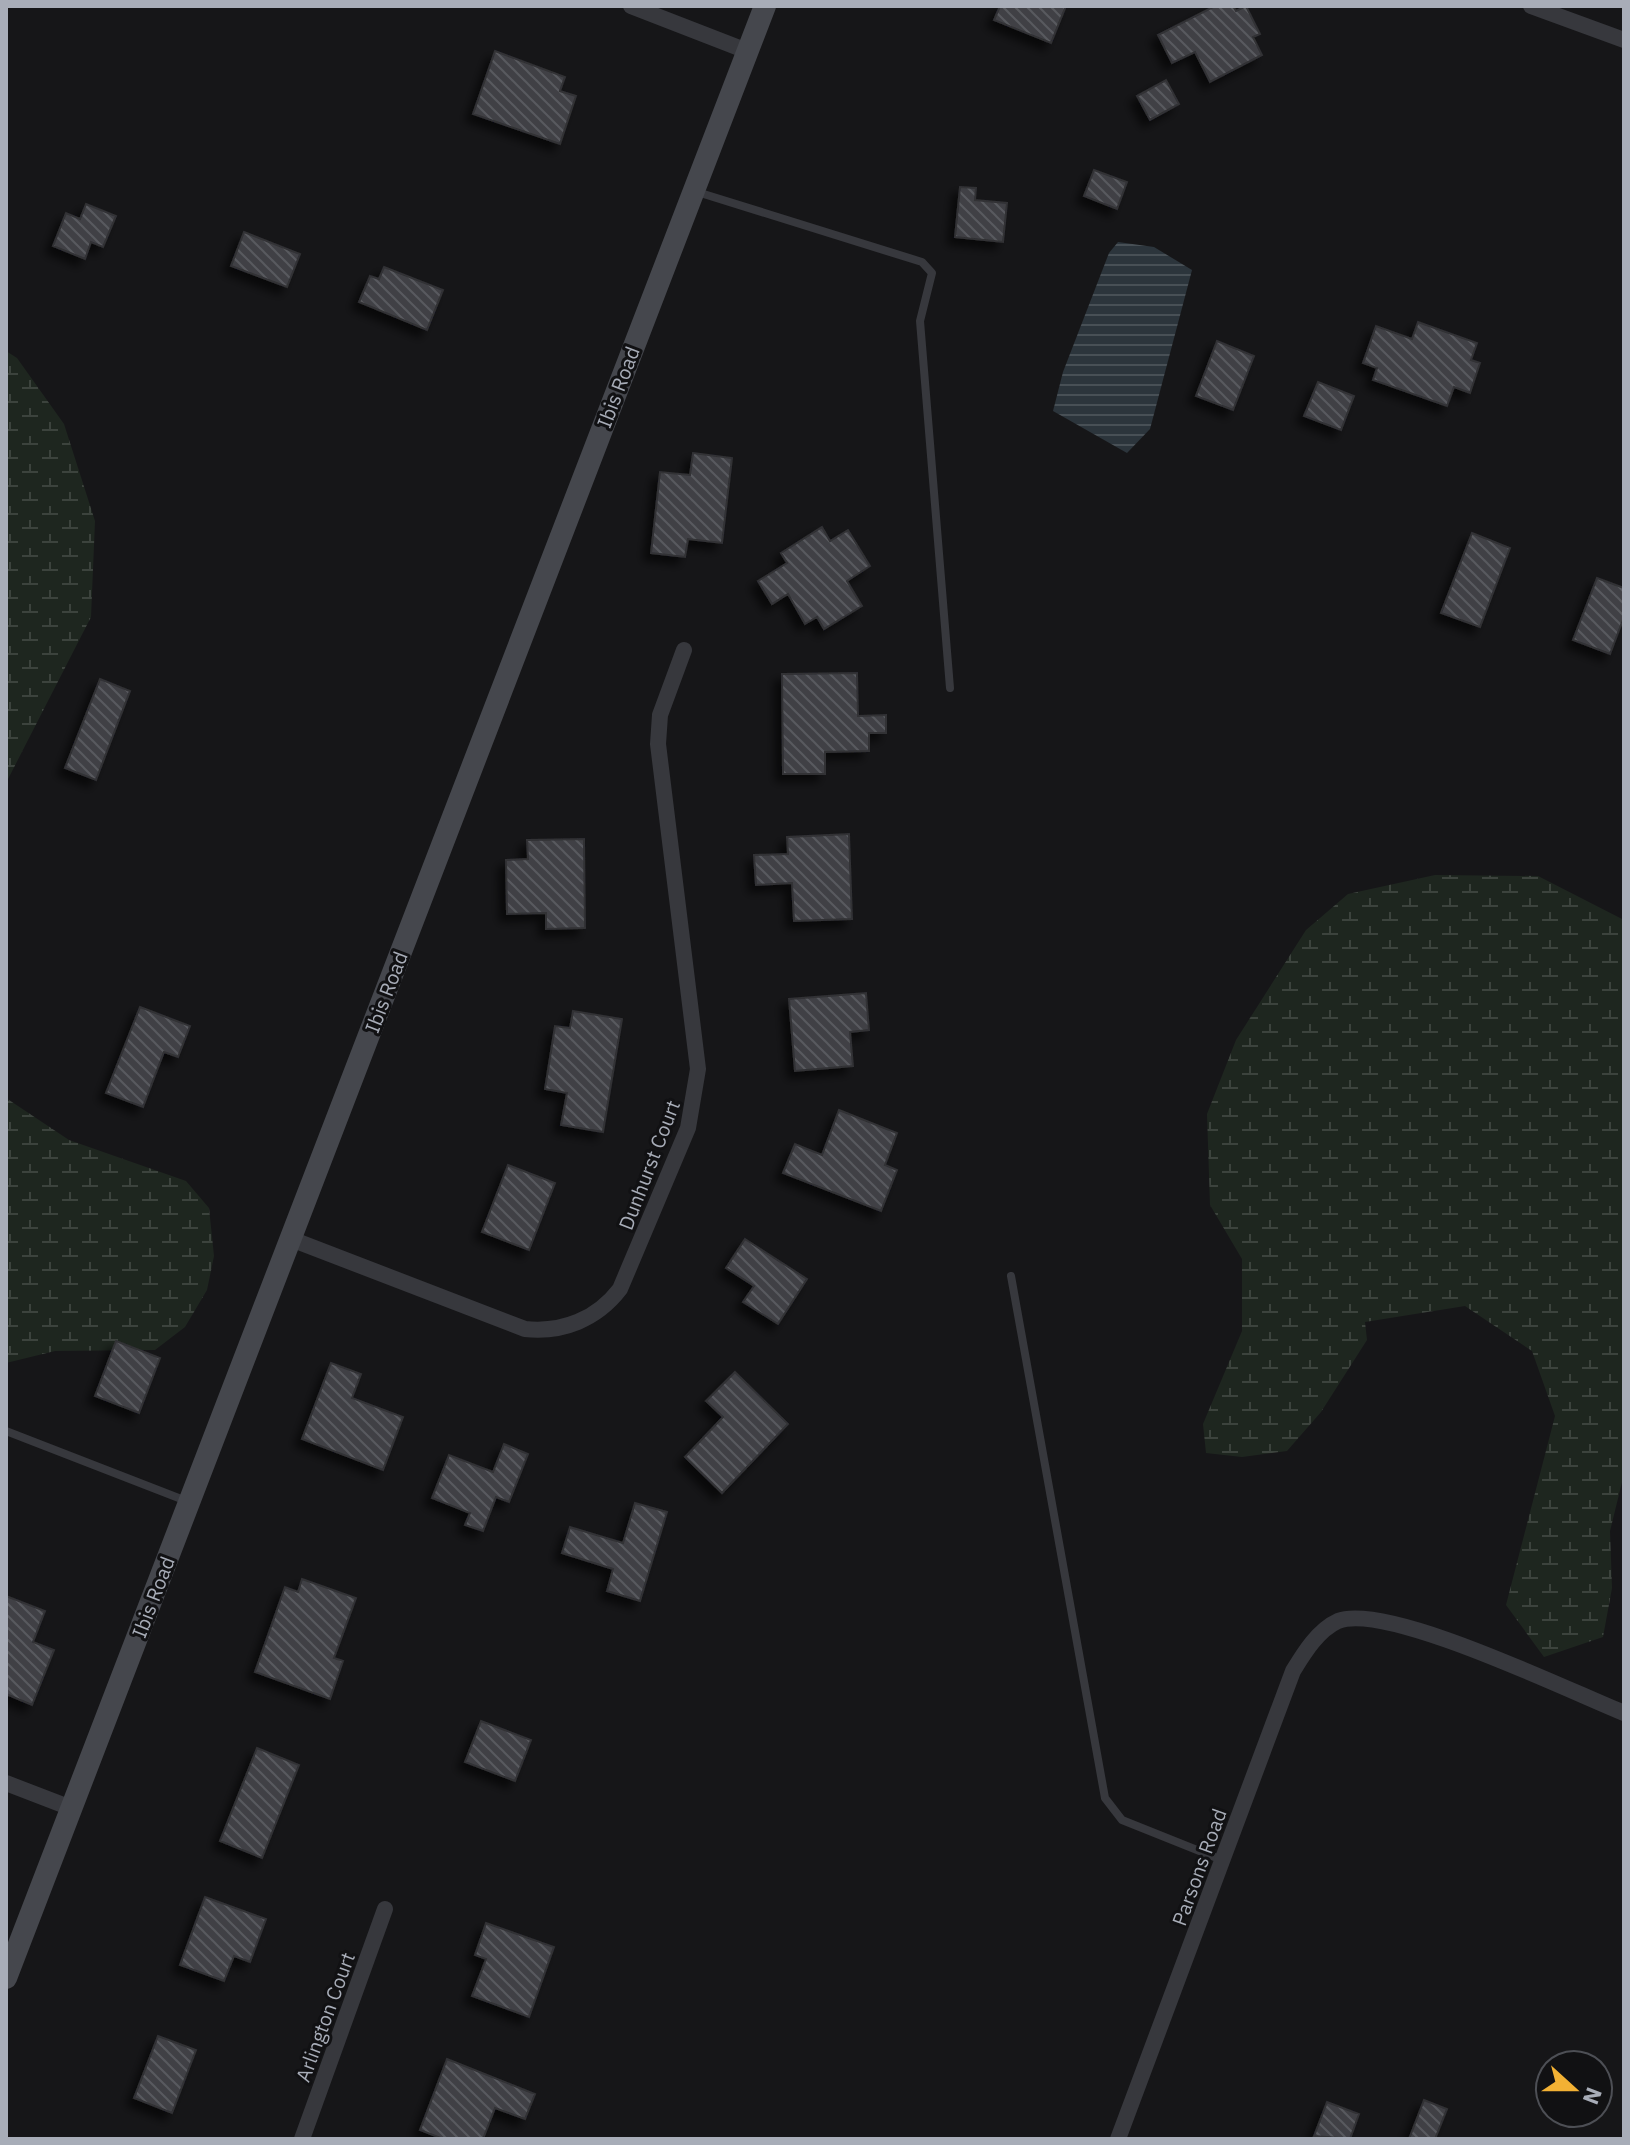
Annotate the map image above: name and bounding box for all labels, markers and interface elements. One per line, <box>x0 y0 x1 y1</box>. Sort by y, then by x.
street label: Ibis Road <box>590 342 646 432</box>
street label: Ibis Road <box>358 947 414 1037</box>
street label: Dunhurst Court <box>612 1096 686 1234</box>
street label: Ibis Road <box>125 1552 181 1642</box>
street label: Parsons Road <box>1165 1805 1233 1929</box>
street label: Arlington Court <box>289 1948 361 2086</box>
north arrow <box>1534 2049 1614 2129</box>
text: N <box>1577 2084 1610 2109</box>

